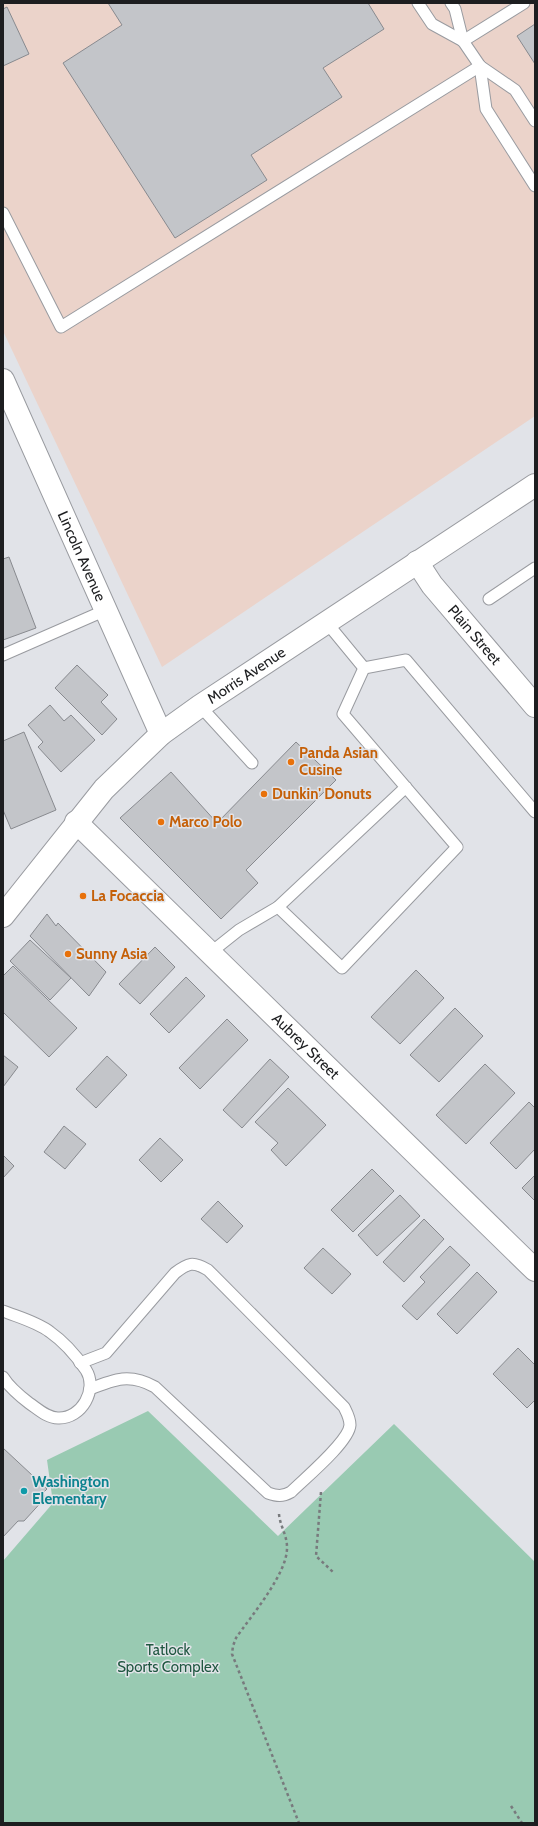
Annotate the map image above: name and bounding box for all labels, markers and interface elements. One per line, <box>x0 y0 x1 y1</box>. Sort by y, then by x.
street label: Lincoln Avenue <box>54 508 110 604</box>
street label: Plain Street <box>444 601 505 668</box>
street label: Morris Avenue <box>204 643 289 708</box>
place label: Panda Asian Cusine <box>299 744 378 779</box>
marker: Panda Asian Cusine <box>286 757 296 767</box>
place label: Dunkin' Donuts <box>272 785 372 803</box>
marker: Dunkin' Donuts <box>259 789 269 799</box>
place label: Marco Polo <box>169 813 243 831</box>
marker: Marco Polo <box>156 817 166 827</box>
place label: La Focaccia <box>91 887 165 905</box>
marker: La Focaccia <box>78 891 88 901</box>
place label: Sunny Asia <box>76 945 148 963</box>
marker: Sunny Asia <box>63 949 73 959</box>
street label: Aubrey Street <box>268 1009 343 1083</box>
place label: Washington Elementary <box>32 1473 109 1508</box>
marker: Washington Elementary <box>19 1486 29 1496</box>
park label: Tatlock Sports Complex <box>117 1641 219 1676</box>

